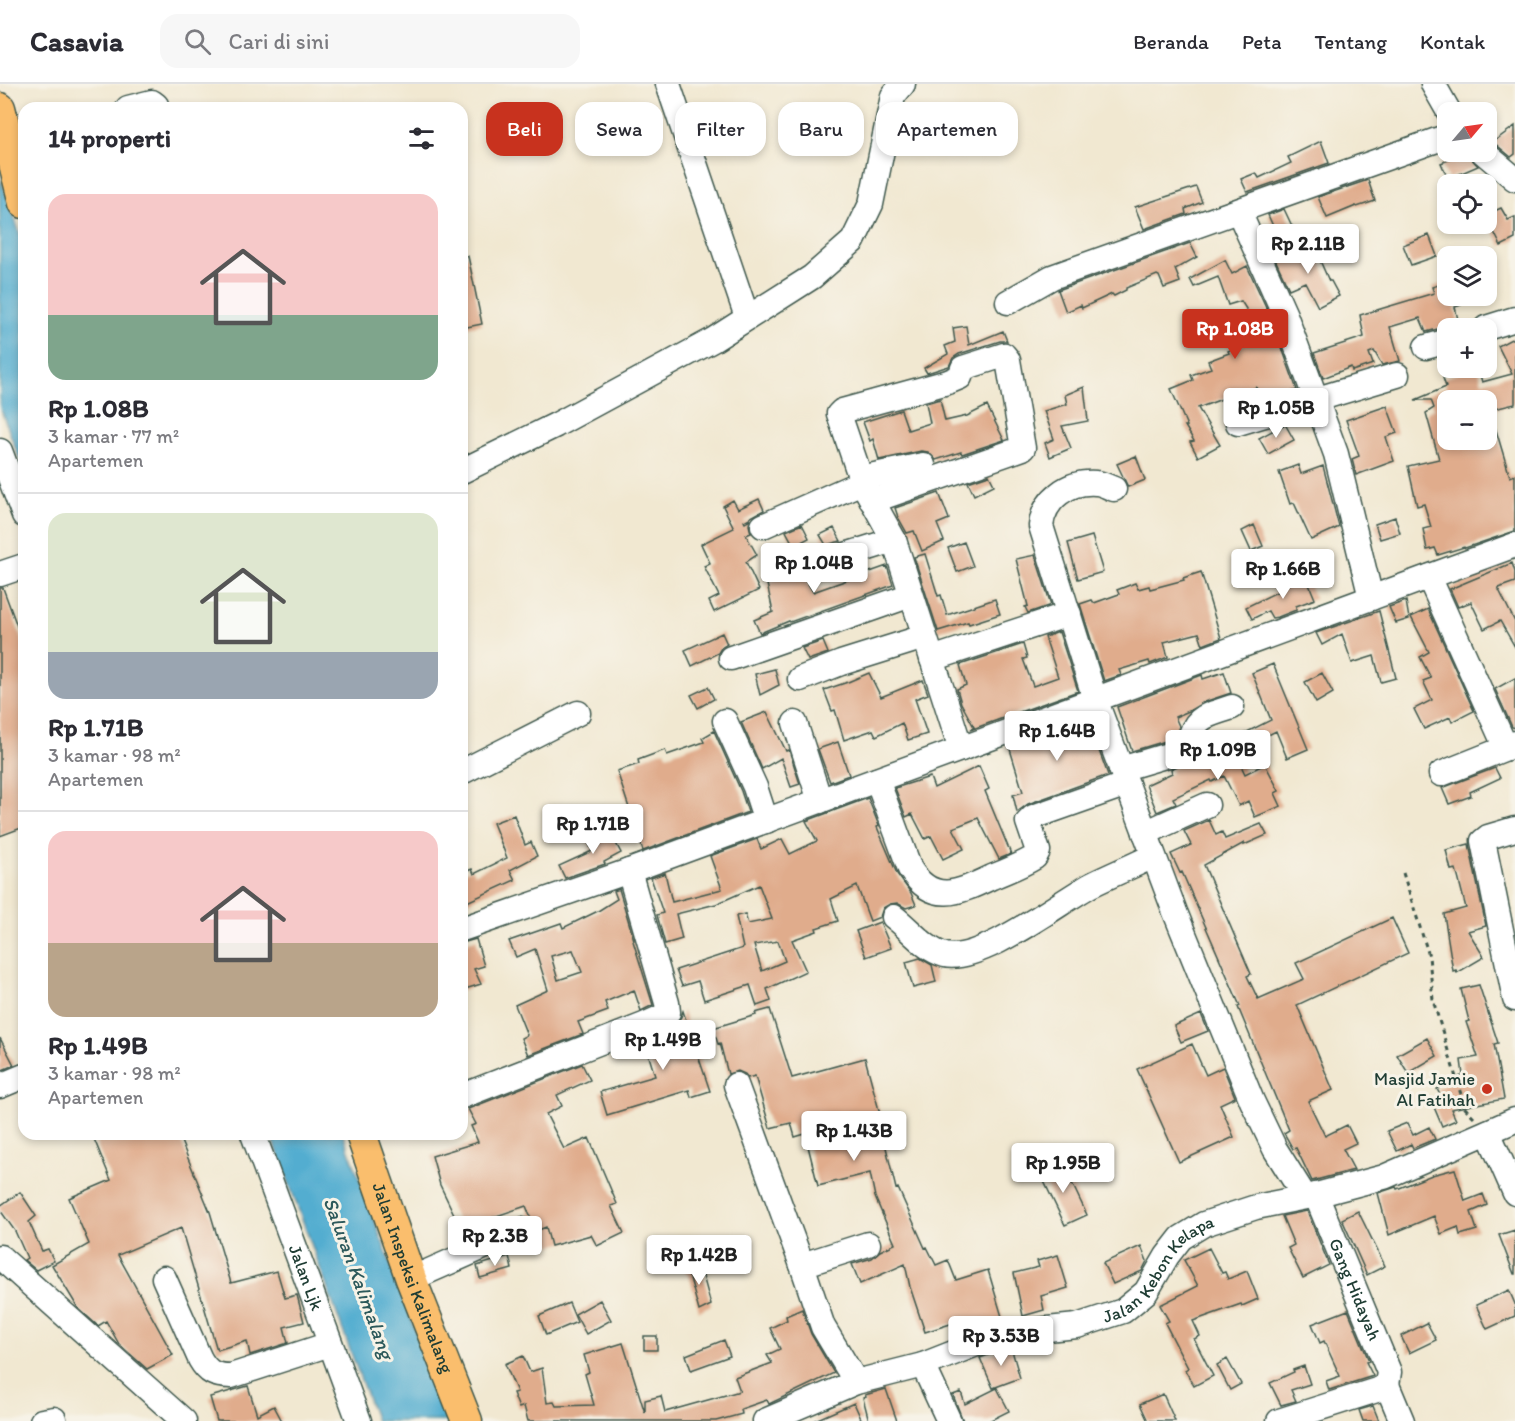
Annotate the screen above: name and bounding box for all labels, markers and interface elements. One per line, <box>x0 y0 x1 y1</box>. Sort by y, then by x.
search box <box>160 14 580 68</box>
text: Casavia <box>30 24 124 58</box>
icon: search <box>181 25 214 58</box>
text: Cari di sini <box>229 28 329 55</box>
text: Beranda <box>1133 29 1209 54</box>
text: Peta <box>1242 29 1282 54</box>
text: Tentang <box>1315 29 1387 54</box>
text: Kontak <box>1420 29 1485 54</box>
chip: Beli <box>486 102 563 156</box>
chip: Sewa <box>575 102 663 156</box>
chip: Filter <box>675 102 766 156</box>
chip: Baru <box>778 102 864 156</box>
chip: Apartemen <box>876 102 1018 156</box>
north arrow <box>1437 102 1497 162</box>
map controls <box>1437 102 1497 450</box>
text: 14 properti <box>48 122 171 154</box>
icon: filters <box>405 122 438 155</box>
button: locate <box>1437 174 1497 234</box>
pin: Rp 2.11B <box>1246 224 1370 275</box>
text: Rp 2.11B <box>1271 231 1345 255</box>
icon: home <box>189 233 297 341</box>
button: layers <box>1437 246 1497 306</box>
pin: Rp 1.08B <box>1173 309 1297 360</box>
text: Rp 1.08B <box>1196 316 1274 340</box>
button: + <box>1437 318 1497 378</box>
pin: Rp 1.05B <box>1214 388 1338 439</box>
button: − <box>1437 390 1497 450</box>
text: Rp 1.08B <box>48 392 149 424</box>
text: Rp 1.05B <box>1237 395 1315 419</box>
text: 3 kamar · 77 m² <box>48 424 179 448</box>
text: Apartemen <box>48 448 143 472</box>
pin: Rp 1.04B <box>752 543 876 594</box>
pin: Rp 1.66B <box>1221 549 1345 600</box>
text: Rp 1.04B <box>775 550 853 574</box>
icon: home <box>189 552 297 660</box>
text: Rp 1.66B <box>1245 556 1321 580</box>
text: Rp 1.71B <box>48 711 144 743</box>
pin: Rp 1.64B <box>995 711 1119 762</box>
text: Rp 1.64B <box>1019 718 1095 742</box>
pin: Rp 1.09B <box>1156 730 1280 781</box>
text: Rp 1.09B <box>1179 737 1257 761</box>
text: 3 kamar · 98 m² <box>48 743 181 767</box>
text: Apartemen <box>48 767 143 791</box>
pin: Rp 1.71B <box>531 804 655 855</box>
text: Rp 1.71B <box>556 811 630 835</box>
icon: home <box>189 870 297 978</box>
pin: Rp 1.49B <box>601 1020 725 1071</box>
text: Rp 1.49B <box>625 1027 701 1051</box>
text: Rp 1.49B <box>48 1029 148 1061</box>
text: 3 kamar · 98 m² <box>48 1061 181 1085</box>
place label: Masjid Jamie Al Fatihah <box>1374 1068 1475 1111</box>
marker: Masjid Jamie Al Fatihah <box>1480 1082 1494 1096</box>
text: Apartemen <box>48 1085 143 1109</box>
pin: Rp 1.43B <box>792 1111 916 1162</box>
text: Rp 1.43B <box>815 1118 893 1142</box>
pin: Rp 1.95B <box>1001 1143 1125 1194</box>
text: Rp 1.95B <box>1025 1150 1101 1174</box>
street label: Jalan Inspeksi Kalimalang <box>368 1180 458 1377</box>
water label: Saluran Kalimalang <box>319 1194 400 1365</box>
street label: Jalan Kebon Kelapa <box>1100 1210 1217 1328</box>
pin: Rp 2.3B <box>440 1216 550 1267</box>
text: Rp 2.3B <box>462 1223 528 1247</box>
pin: Rp 1.42B <box>637 1235 761 1286</box>
street label: Gang Hidayah <box>1324 1235 1386 1344</box>
street label: Jalan Ljk <box>284 1242 328 1314</box>
text: Rp 1.42B <box>661 1242 737 1266</box>
pin: Rp 3.53B <box>939 1316 1063 1367</box>
text: Rp 3.53B <box>962 1323 1040 1347</box>

